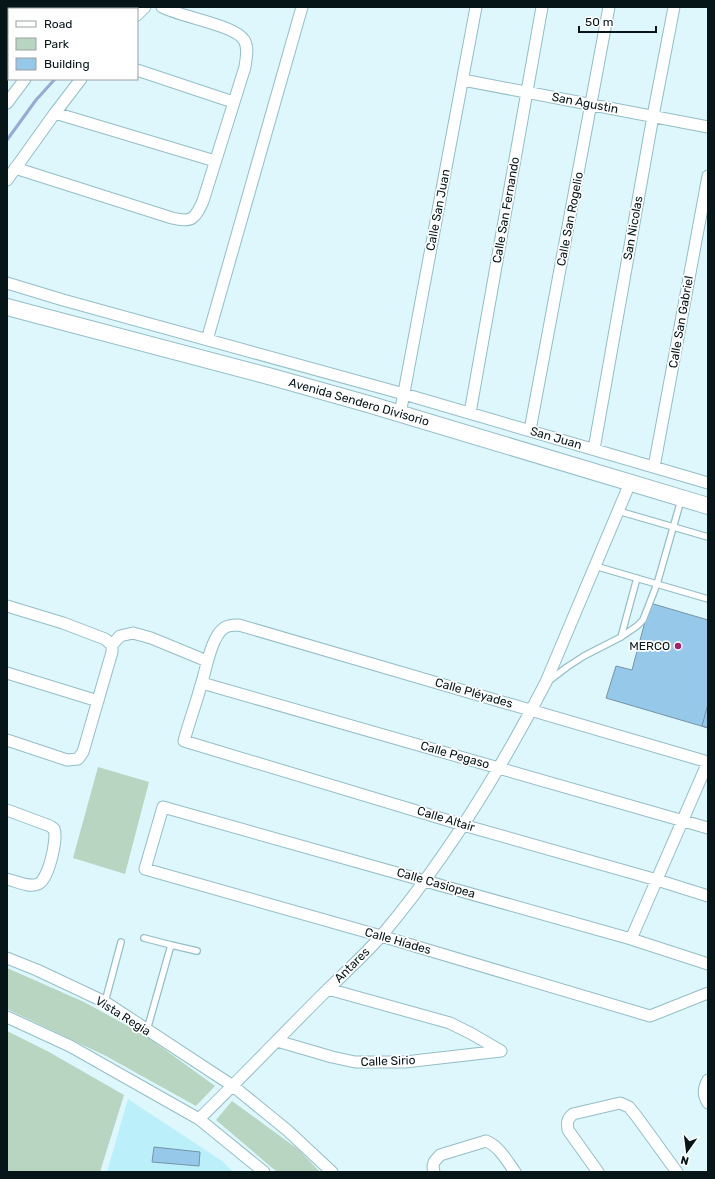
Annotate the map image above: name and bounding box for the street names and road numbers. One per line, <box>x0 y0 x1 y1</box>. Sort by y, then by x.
street label: San Agustin <box>551 90 619 116</box>
street label: Calle San Fernando <box>490 156 522 264</box>
street label: Calle San Juan <box>423 168 453 252</box>
street label: Calle San Rogelio <box>554 171 586 267</box>
street label: San Nicolas <box>620 195 646 261</box>
street label: Calle San Gabriel <box>666 275 696 369</box>
street label: Avenida Sendero Divisorio <box>287 375 431 429</box>
street label: San Juan <box>529 424 583 452</box>
street label: Calle Pléyades <box>434 675 514 711</box>
street label: Calle Pegaso <box>419 738 491 772</box>
street label: Calle Altair <box>415 804 477 835</box>
street label: Calle Casiopea <box>395 865 477 901</box>
street label: Calle Híades <box>363 925 433 957</box>
street label: Antares <box>332 945 372 985</box>
street label: Vista Regia <box>93 994 153 1038</box>
street label: Calle Sirio <box>360 1053 416 1069</box>

